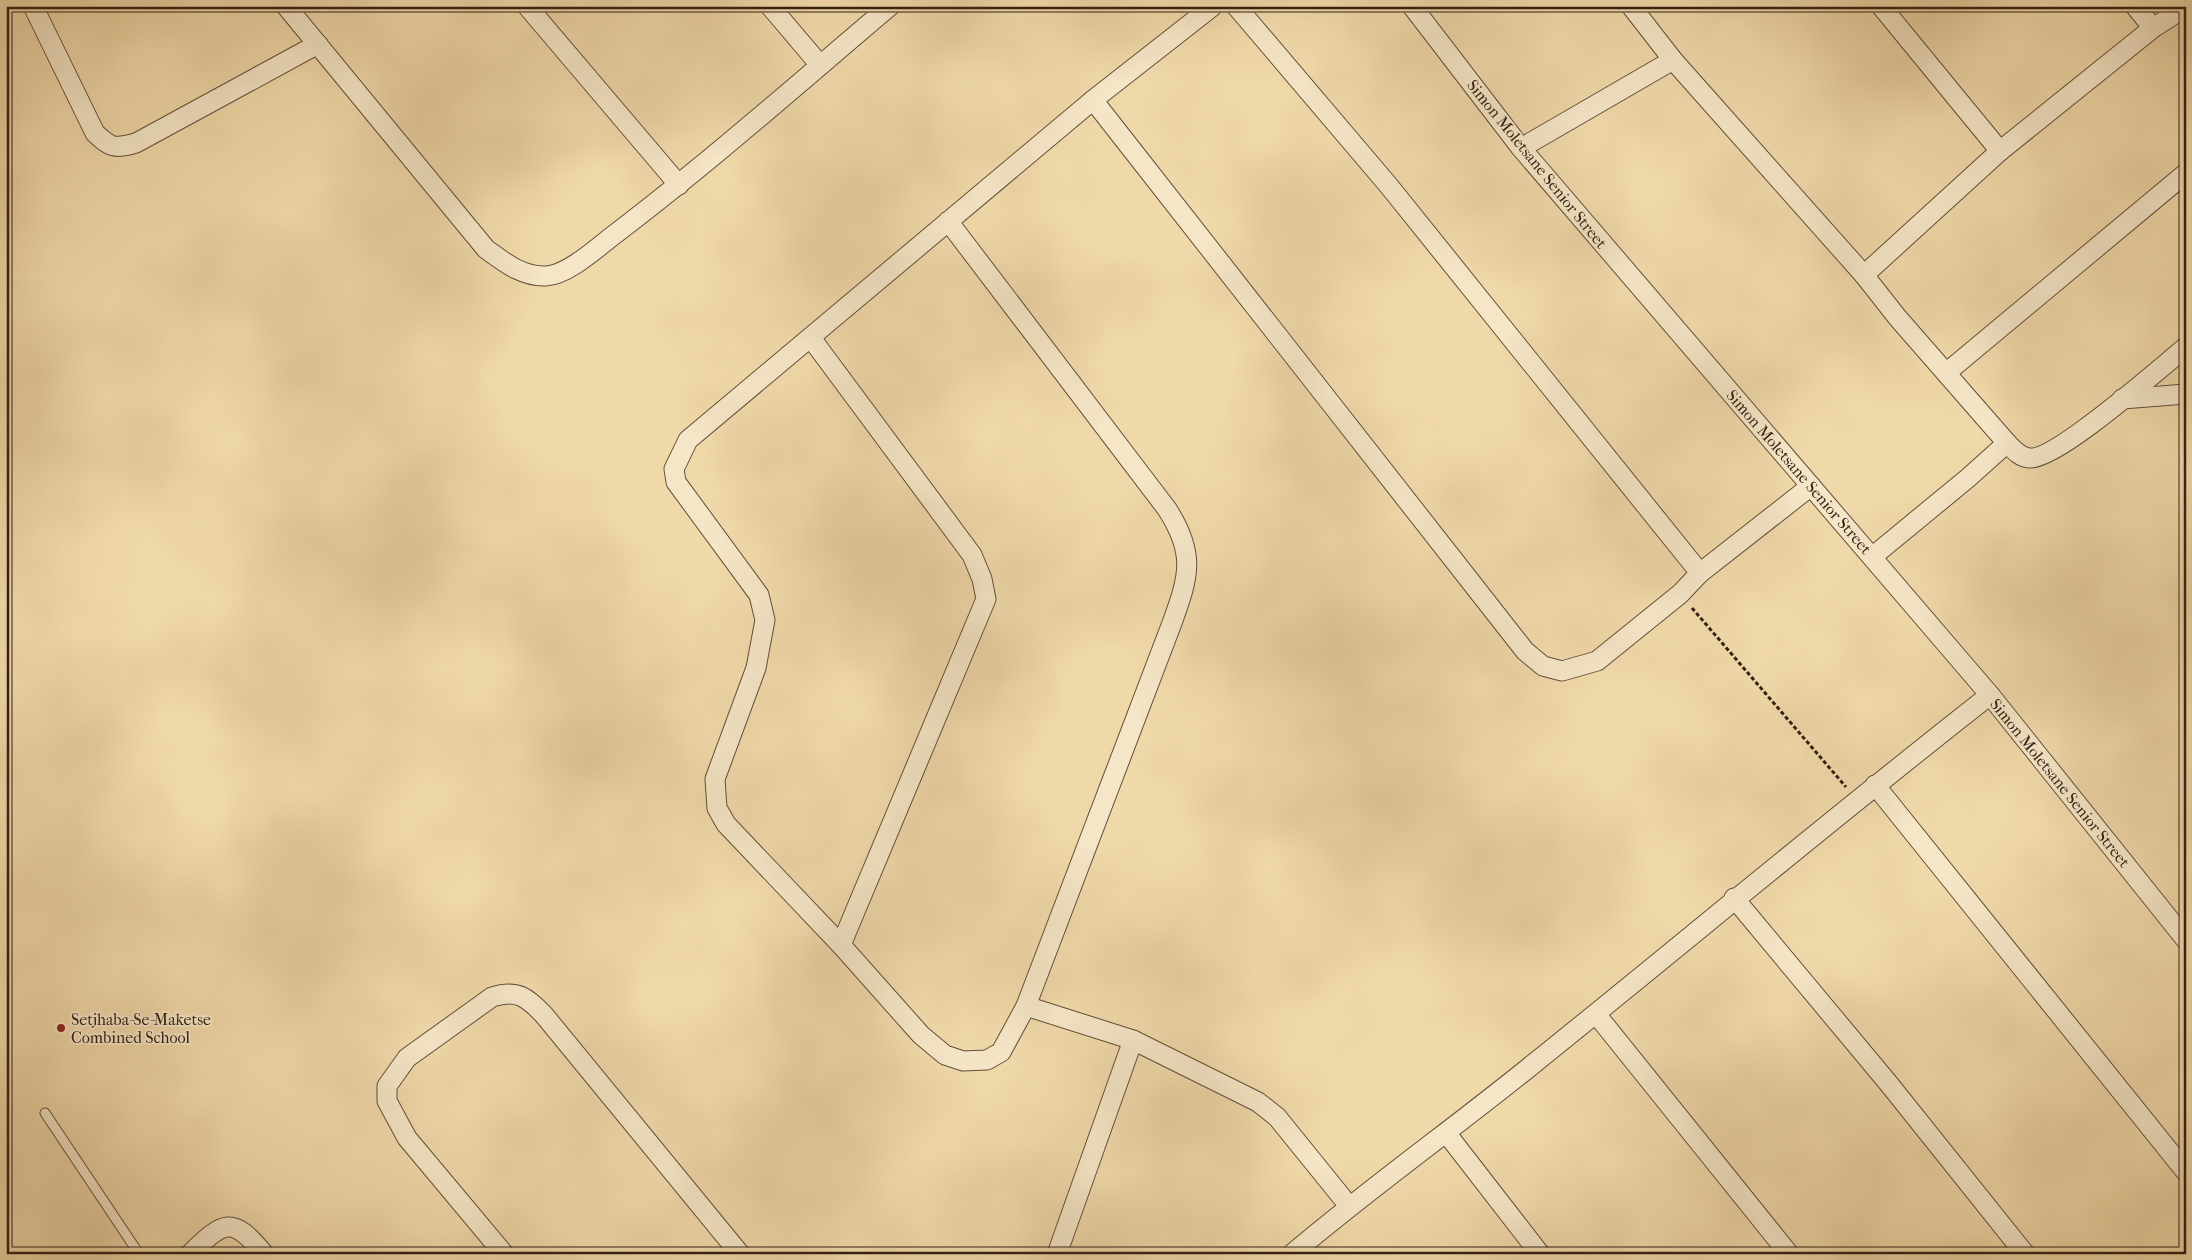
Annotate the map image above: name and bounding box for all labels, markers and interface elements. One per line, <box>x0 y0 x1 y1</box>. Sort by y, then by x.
street label: Simon Moletsane Senior Street <box>1463 76 1611 252</box>
street label: Simon Moletsane Senior Street <box>1722 386 1876 558</box>
street label: Simon Moletsane Senior Street <box>1986 695 2134 871</box>
place label: Setjhaba-Se-Maketse Combined School <box>71 1010 211 1047</box>
marker: Setjhaba-Se-Maketse Combined School <box>55 1022 67 1034</box>

